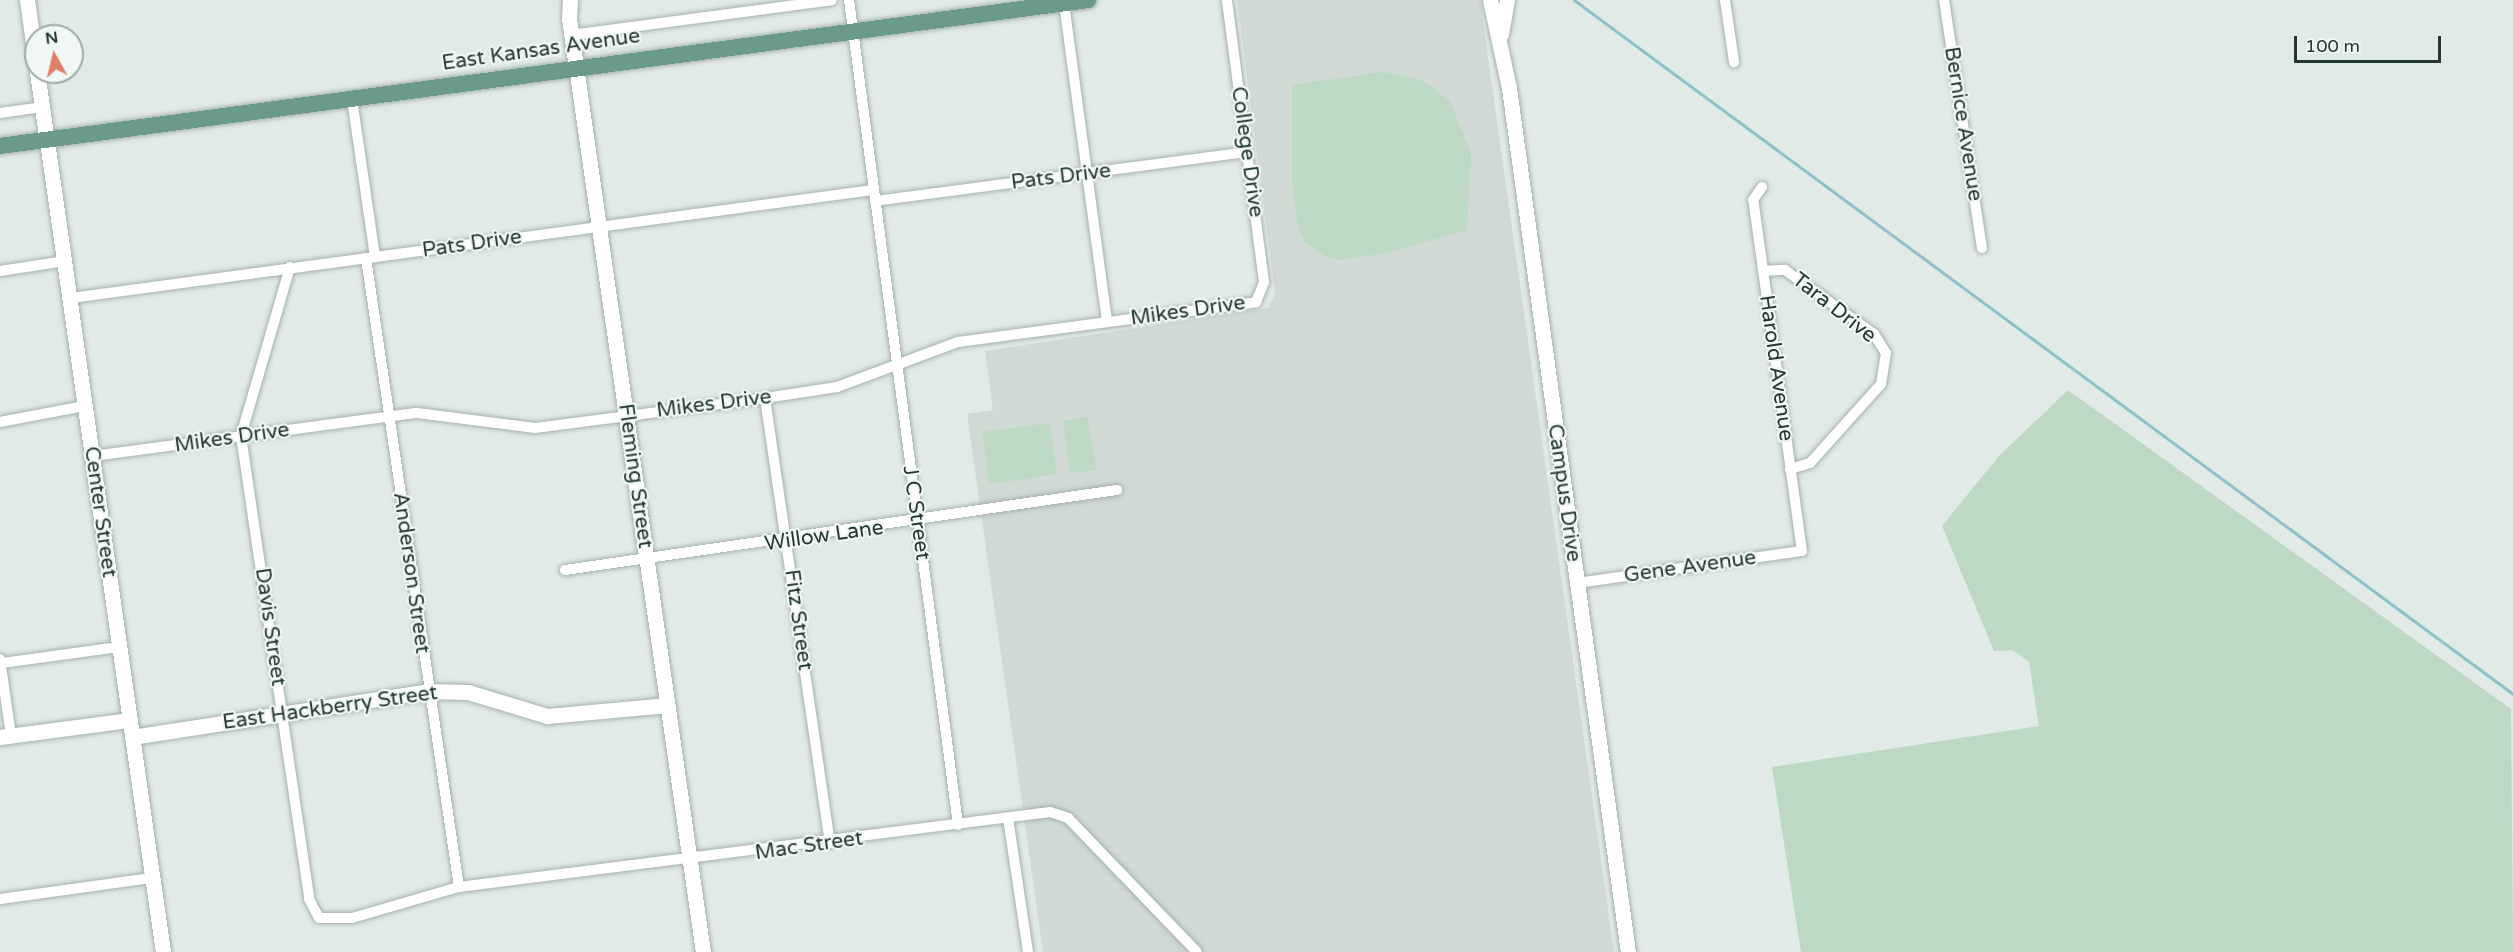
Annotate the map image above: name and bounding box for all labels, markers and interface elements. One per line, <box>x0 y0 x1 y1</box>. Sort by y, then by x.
north arrow <box>24 24 84 84</box>
street label: East Kansas Avenue <box>440 24 642 76</box>
scale bar <box>2297 24 2444 62</box>
text: N <box>44 27 60 49</box>
text: 100 m <box>2305 35 2360 57</box>
street label: Bernice Avenue <box>1938 45 1988 203</box>
street label: College Drive <box>1225 85 1269 219</box>
street label: Pats Drive <box>1010 158 1112 196</box>
street label: Pats Drive <box>421 225 523 263</box>
street label: Tara Drive <box>1787 267 1881 349</box>
street label: Mikes Drive <box>1129 290 1247 332</box>
street label: Harold Avenue <box>1753 293 1799 443</box>
street label: Mikes Drive <box>655 384 773 424</box>
street label: Fleming Street <box>612 402 658 550</box>
street label: Mikes Drive <box>173 417 291 459</box>
street label: Campus Drive <box>1542 422 1586 564</box>
street label: Center Street <box>78 445 122 579</box>
street label: J C Street <box>897 464 935 562</box>
street label: Anderson Street <box>387 491 435 655</box>
street label: Willow Lane <box>763 515 885 557</box>
street label: Gene Avenue <box>1622 545 1758 589</box>
street label: Davis Street <box>249 566 291 688</box>
street label: Fitz Street <box>778 568 818 672</box>
street label: East Hackberry Street <box>221 680 439 736</box>
street label: Mac Street <box>753 826 865 866</box>

